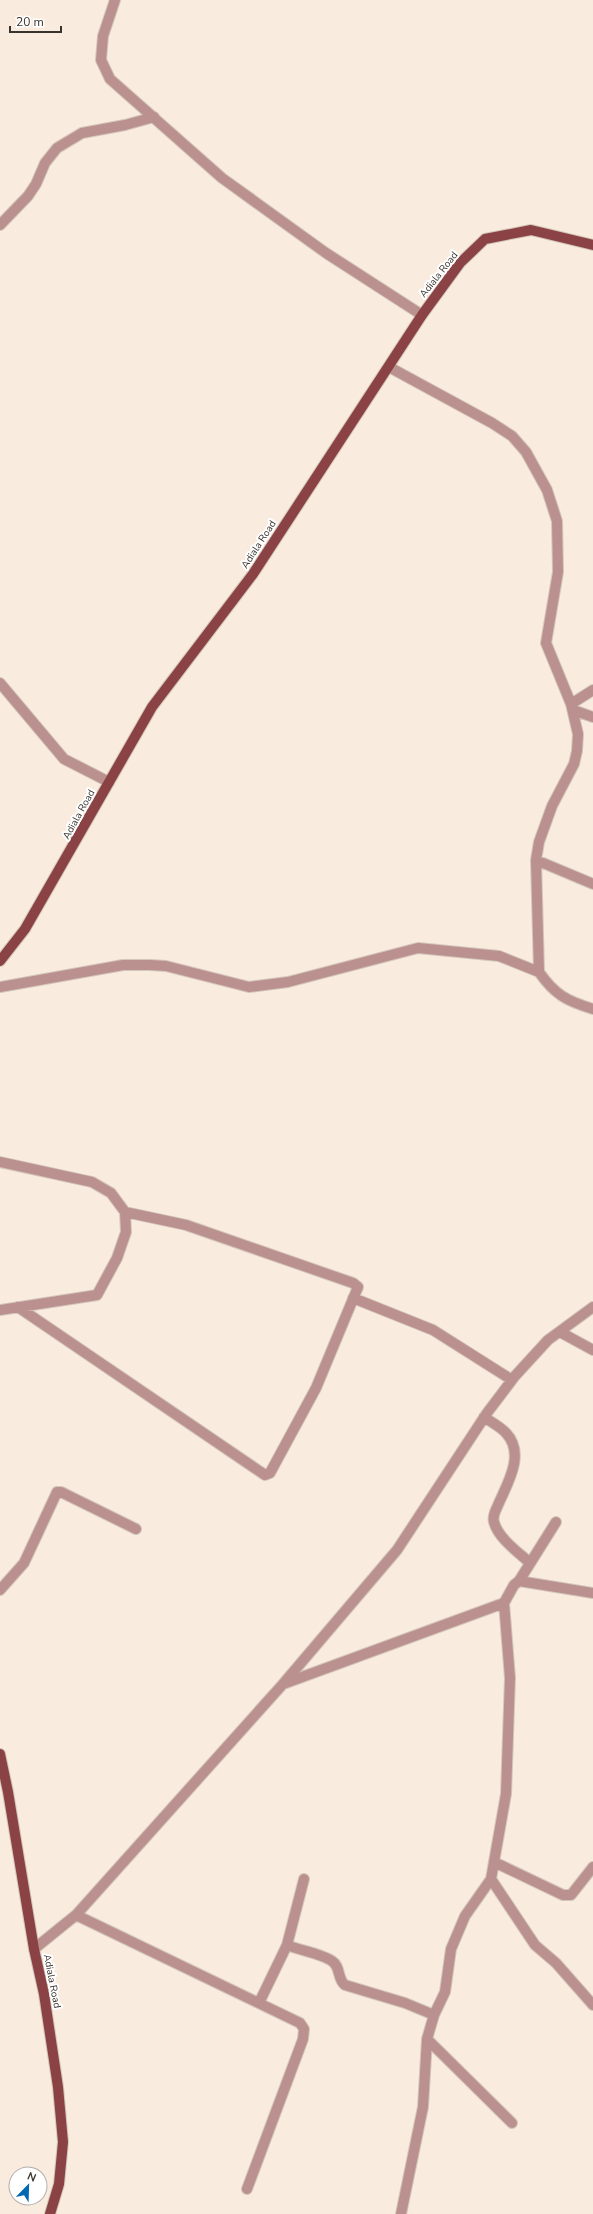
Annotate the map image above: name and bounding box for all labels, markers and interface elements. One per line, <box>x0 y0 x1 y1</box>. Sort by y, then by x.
scale bar <box>10 8 61 34</box>
text: 20 m <box>16 14 44 30</box>
street label: Adiala Road <box>416 249 461 301</box>
street label: Adiala Road <box>238 518 280 571</box>
street label: Adiala Road <box>59 787 98 842</box>
street label: Adiala Road <box>40 1953 64 2010</box>
north arrow <box>8 2166 48 2206</box>
text: N <box>25 2169 38 2186</box>

